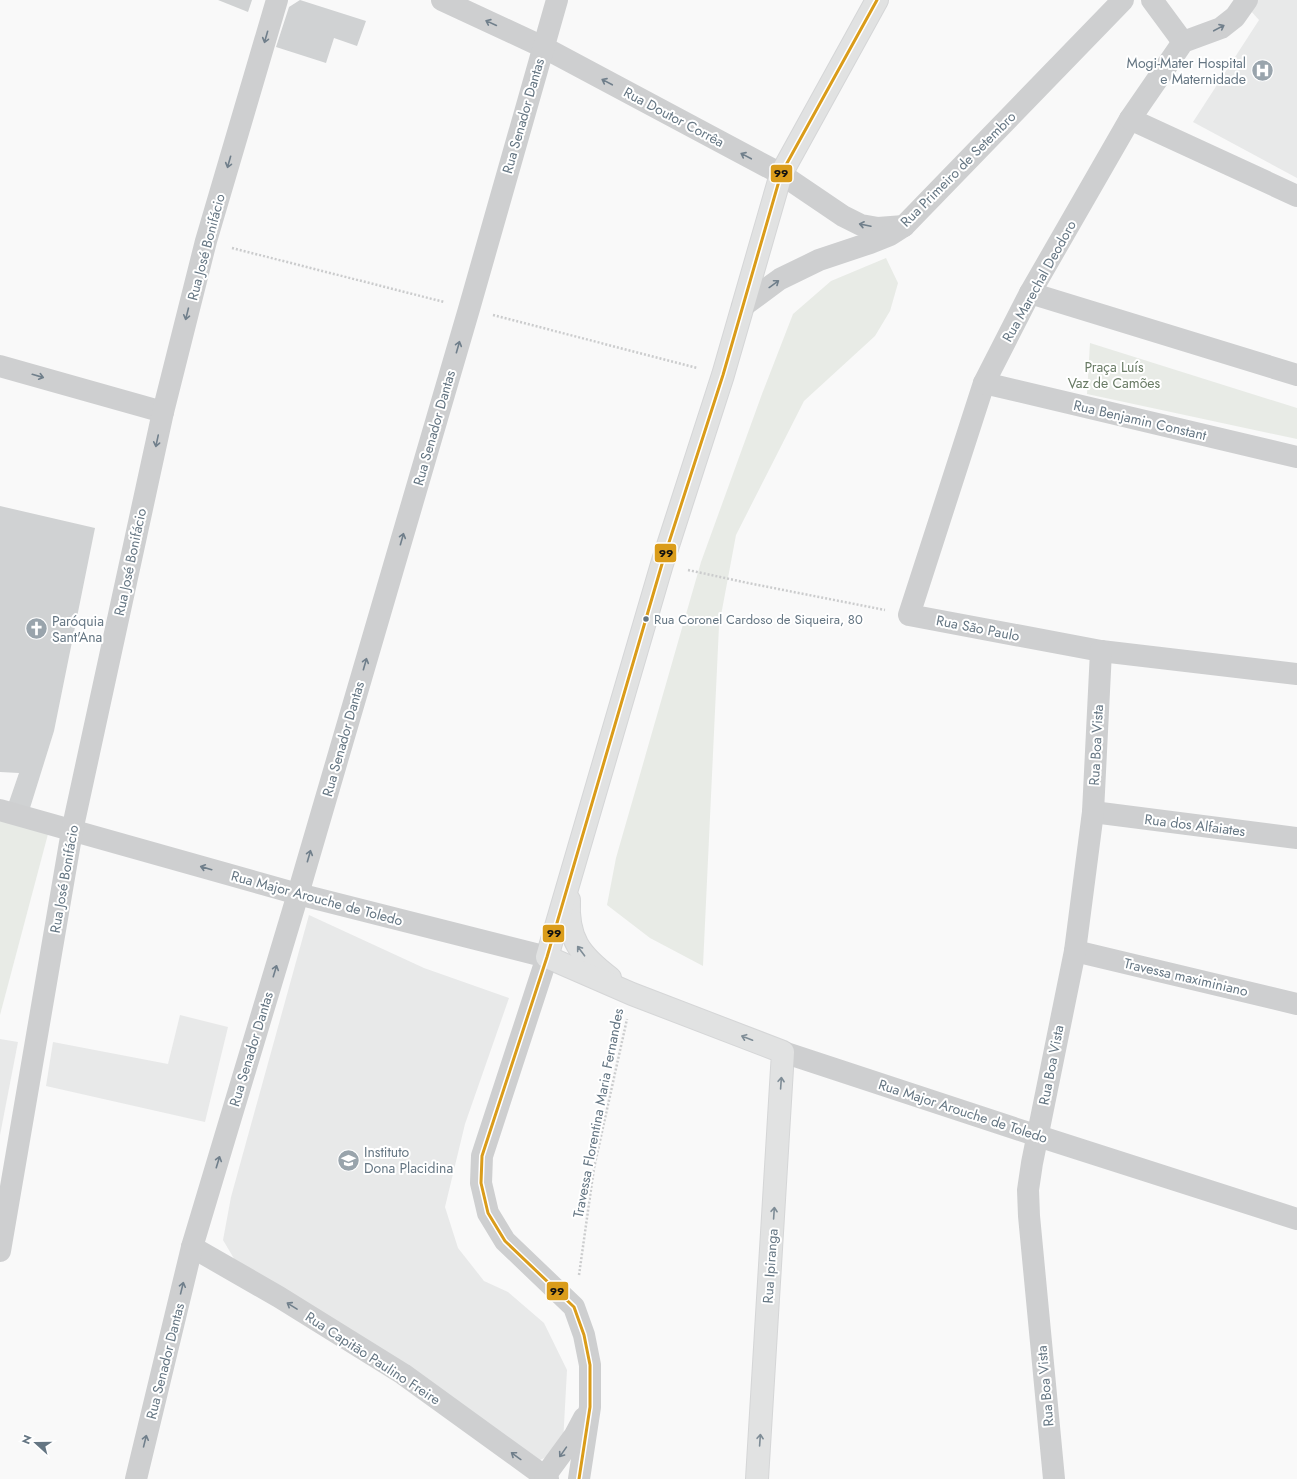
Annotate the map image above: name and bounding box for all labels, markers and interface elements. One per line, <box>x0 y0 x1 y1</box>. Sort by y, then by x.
one-way arrow <box>486 19 498 26</box>
one-way arrow <box>1213 24 1225 31</box>
one-way arrow <box>262 31 269 44</box>
place label: Mogi-Mater Hospital e Maternidade <box>1127 53 1246 89</box>
street label: Rua Senador Dantas <box>497 56 549 176</box>
hospital icon: Mogi-Mater Hospital e Maternidade <box>1249 58 1275 84</box>
one-way arrow <box>601 77 613 85</box>
street label: Rua Doutor Corrêa <box>620 82 728 152</box>
street label: Rua Primeiro de Setembro <box>896 106 1021 231</box>
one-way arrow <box>741 152 753 159</box>
one-way arrow <box>225 155 232 168</box>
line badge: 99 <box>770 164 793 183</box>
text: 99 <box>774 165 788 181</box>
street label: Rua José Bonifácio <box>182 191 230 302</box>
street label: Rua Marechal Deodoro <box>997 216 1081 346</box>
one-way arrow <box>859 221 872 229</box>
one-way arrow <box>768 280 779 288</box>
one-way arrow <box>183 308 191 321</box>
one-way arrow <box>455 341 462 354</box>
park label: Praça Luís Vaz de Camões <box>1068 357 1161 393</box>
street label: Rua Senador Dantas <box>408 368 460 488</box>
one-way arrow <box>31 373 44 380</box>
street label: Rua Benjamin Constant <box>1072 395 1209 445</box>
one-way arrow <box>152 434 160 447</box>
street label: Rua José Bonifácio <box>109 506 151 618</box>
one-way arrow <box>398 533 406 546</box>
line badge: 99 <box>654 543 677 563</box>
text: 99 <box>659 545 673 561</box>
place label: Rua Coronel Cardoso de Siqueira, 80 <box>654 610 863 629</box>
street label: Rua São Paulo <box>935 610 1022 646</box>
place label: Paróquia Sant'Ana <box>52 611 104 647</box>
marker: Rua Coronel Cardoso de Siqueira, 80 <box>641 614 651 624</box>
church icon: Paróquia Sant'Ana <box>24 616 50 642</box>
one-way arrow <box>362 658 369 671</box>
street label: Rua Senador Dantas <box>317 679 369 799</box>
street label: Rua Boa Vista <box>1084 704 1108 786</box>
street label: Rua dos Alfaiates <box>1143 809 1247 841</box>
street label: Rua José Bonifácio <box>45 823 83 935</box>
one-way arrow <box>306 850 313 863</box>
one-way arrow <box>200 864 213 871</box>
street label: Rua Major Arouche de Toledo <box>229 865 405 931</box>
line badge: 99 <box>542 924 565 943</box>
text: 99 <box>547 925 561 941</box>
one-way arrow <box>577 945 586 956</box>
street label: Travessa maximiniano <box>1122 953 1250 1001</box>
one-way arrow <box>272 965 279 978</box>
street label: Rua Senador Dantas <box>224 989 278 1109</box>
street label: Travessa Florentina Maria Fernandes <box>568 1006 628 1219</box>
street label: Rua Boa Vista <box>1033 1023 1069 1107</box>
one-way arrow <box>741 1034 753 1042</box>
street label: Rua Major Arouche de Toledo <box>876 1074 1051 1148</box>
one-way arrow <box>778 1077 785 1090</box>
place label: Instituto Dona Placidina <box>364 1142 453 1178</box>
school or university icon: Instituto Dona Placidina <box>336 1147 362 1173</box>
one-way arrow <box>215 1156 222 1169</box>
one-way arrow <box>770 1206 777 1219</box>
street label: Rua Ipiranga <box>757 1228 783 1304</box>
one-way arrow <box>179 1281 187 1294</box>
line badge: 99 <box>546 1281 569 1301</box>
text: 99 <box>550 1283 564 1299</box>
street label: Rua Senador Dantas <box>141 1300 189 1421</box>
one-way arrow <box>286 1301 298 1309</box>
street label: Rua Capitão Paulino Freire <box>302 1307 444 1409</box>
street label: Rua Boa Vista <box>1032 1345 1058 1427</box>
north arrow <box>16 1423 56 1463</box>
text: N <box>18 1432 36 1446</box>
one-way arrow <box>756 1434 763 1447</box>
one-way arrow <box>142 1435 149 1448</box>
one-way arrow <box>559 1446 567 1457</box>
one-way arrow <box>511 1452 522 1460</box>

